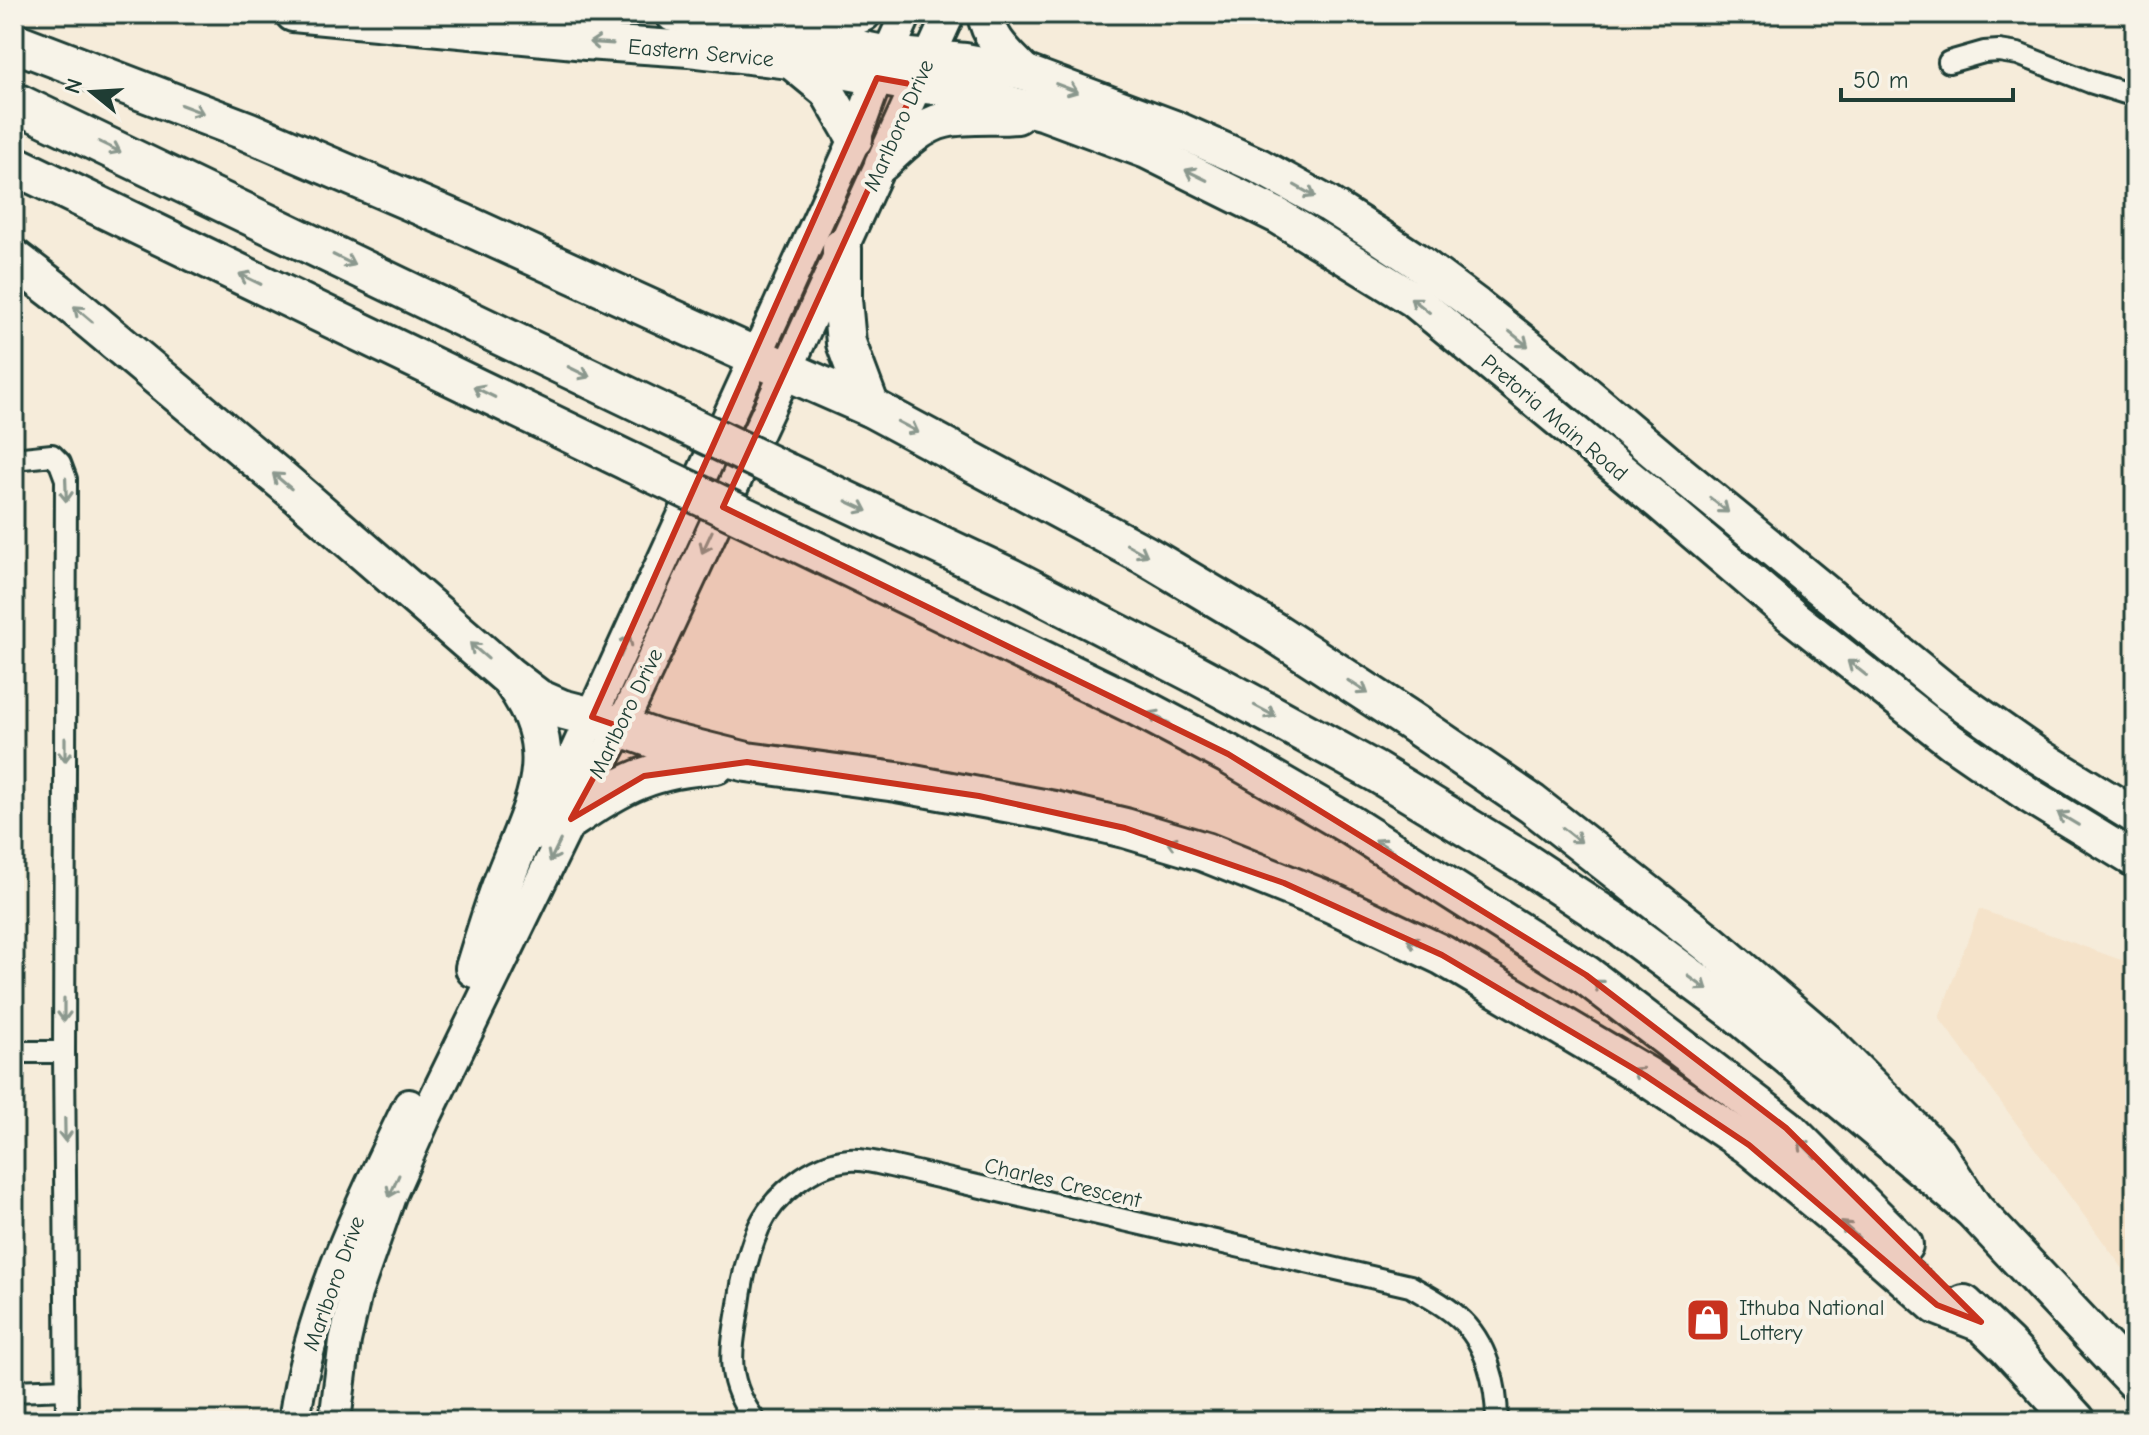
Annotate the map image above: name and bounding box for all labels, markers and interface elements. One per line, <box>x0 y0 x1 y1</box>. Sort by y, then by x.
street label: Eastern Service <box>627 34 775 72</box>
one-way arrow <box>588 36 615 51</box>
north arrow <box>52 52 132 132</box>
scale bar <box>1841 52 2013 102</box>
street label: Marlboro Drive <box>858 56 940 195</box>
text: 50 m <box>1853 66 1909 94</box>
text: N <box>59 75 89 97</box>
one-way arrow <box>1054 82 1079 96</box>
one-way arrow <box>179 103 204 117</box>
one-way arrow <box>97 140 121 155</box>
one-way arrow <box>1184 167 1208 182</box>
one-way arrow <box>1293 184 1317 199</box>
one-way arrow <box>332 253 356 268</box>
one-way arrow <box>238 271 262 286</box>
one-way arrow <box>1410 297 1431 314</box>
one-way arrow <box>73 305 93 323</box>
one-way arrow <box>1508 330 1529 348</box>
street label: Pretoria Main Road <box>1476 349 1633 487</box>
one-way arrow <box>566 365 590 380</box>
one-way arrow <box>473 384 497 399</box>
one-way arrow <box>896 420 919 436</box>
one-way arrow <box>272 472 293 490</box>
one-way arrow <box>58 476 73 503</box>
one-way arrow <box>1708 496 1729 514</box>
one-way arrow <box>845 499 869 514</box>
one-way arrow <box>699 530 714 554</box>
one-way arrow <box>1125 543 1148 559</box>
one-way arrow <box>618 634 633 658</box>
one-way arrow <box>469 642 489 660</box>
street label: Marlboro Drive <box>583 644 669 783</box>
one-way arrow <box>1847 659 1868 677</box>
one-way arrow <box>1347 678 1369 695</box>
one-way arrow <box>1252 704 1276 719</box>
one-way arrow <box>1147 709 1171 725</box>
one-way arrow <box>58 736 73 763</box>
one-way arrow <box>2057 811 2080 827</box>
one-way arrow <box>1561 826 1582 843</box>
one-way arrow <box>1166 836 1192 851</box>
one-way arrow <box>1374 838 1396 855</box>
one-way arrow <box>547 839 562 862</box>
one-way arrow <box>1406 936 1430 951</box>
one-way arrow <box>1686 975 1708 991</box>
one-way arrow <box>1593 979 1614 996</box>
one-way arrow <box>56 996 72 1023</box>
one-way arrow <box>1632 1066 1654 1083</box>
one-way arrow <box>57 1116 72 1143</box>
one-way arrow <box>1798 1140 1817 1159</box>
street label: Charles Crescent <box>982 1152 1144 1214</box>
one-way arrow <box>386 1173 401 1198</box>
street label: Marlboro Drive <box>298 1212 370 1354</box>
one-way arrow <box>1841 1221 1861 1239</box>
place label: Ithuba National Lottery <box>1739 1295 1885 1346</box>
shop icon: Ithuba National Lottery <box>1684 1296 1732 1344</box>

